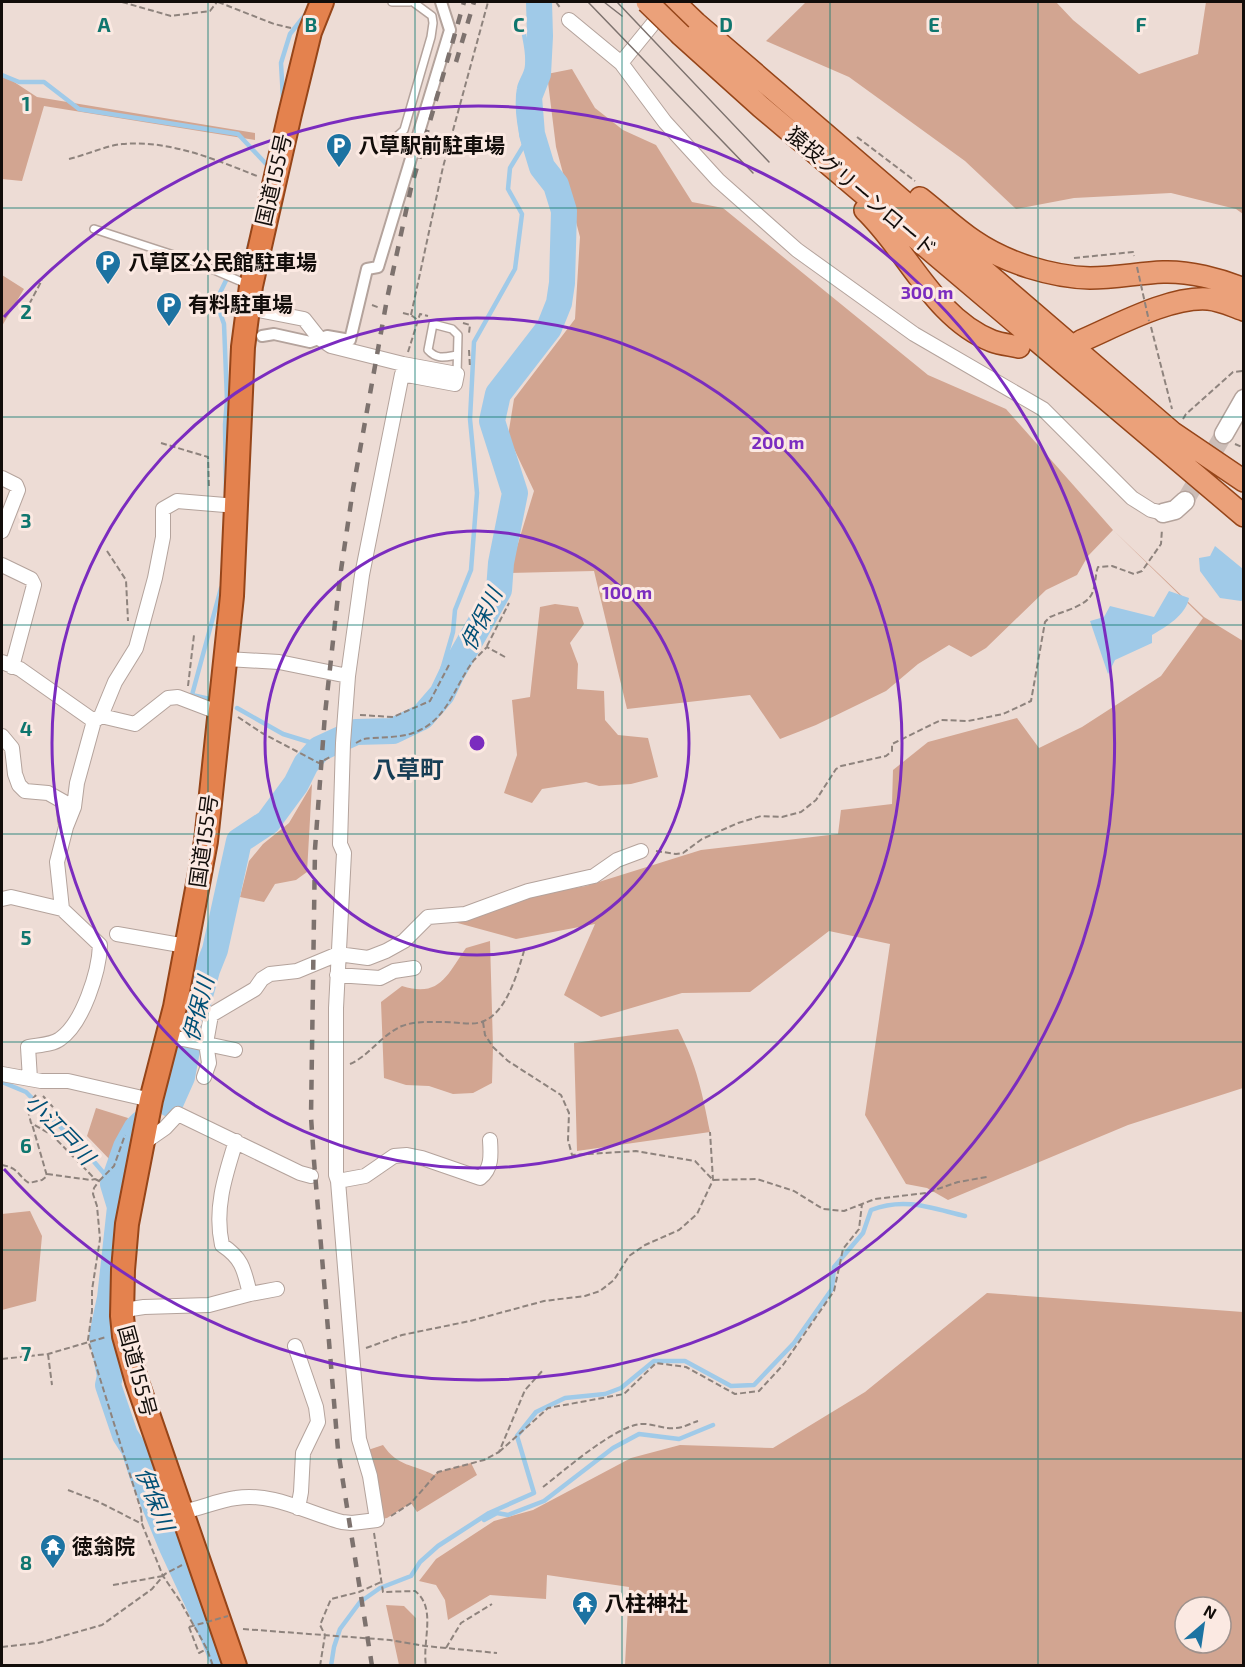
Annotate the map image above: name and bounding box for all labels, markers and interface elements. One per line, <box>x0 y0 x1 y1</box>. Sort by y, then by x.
text: A <box>97 12 111 36</box>
text: B <box>305 12 317 36</box>
text: C <box>513 12 525 36</box>
text: D <box>719 12 733 36</box>
text: E <box>928 12 940 36</box>
text: F <box>1135 12 1147 36</box>
text: 1 <box>22 91 30 115</box>
street label: 猿投グリーンロード <box>782 121 942 261</box>
street label: 国道155号 <box>250 131 295 228</box>
parking icon: 八草駅前駐車場 <box>324 131 354 169</box>
place label: 八草駅前駐車場 <box>358 132 505 157</box>
parking icon: 八草区公民館駐車場 <box>93 248 123 286</box>
place label: 八草区公民館駐車場 <box>128 249 317 274</box>
text: 300 m <box>901 281 953 303</box>
parking icon: 有料駐車場 <box>154 290 184 328</box>
place label: 有料駐車場 <box>188 291 293 316</box>
text: 2 <box>20 299 32 323</box>
text: 200 m <box>752 431 804 453</box>
text: 3 <box>20 508 32 532</box>
water label: 伊保川 <box>454 581 507 654</box>
text: 100 m <box>602 581 652 603</box>
text: 4 <box>20 716 33 740</box>
centre of rings <box>467 733 487 753</box>
district label: 八草町 <box>372 754 444 783</box>
street label: 国道155号 <box>184 793 221 889</box>
text: 5 <box>20 925 32 949</box>
water label: 伊保川 <box>176 972 218 1044</box>
water label: 小江戸川 <box>21 1088 102 1170</box>
text: 6 <box>20 1133 32 1157</box>
street label: 国道155号 <box>114 1322 163 1419</box>
text: 7 <box>21 1341 32 1365</box>
water label: 伊保川 <box>132 1463 181 1536</box>
temple icon: 徳翁院 <box>38 1532 68 1570</box>
place label: 徳翁院 <box>72 1533 135 1558</box>
text: 8 <box>20 1550 32 1574</box>
temple icon: 八柱神社 <box>570 1589 600 1627</box>
place label: 八柱神社 <box>604 1590 688 1615</box>
north arrow <box>1173 1595 1233 1655</box>
text: N <box>1201 1600 1220 1623</box>

